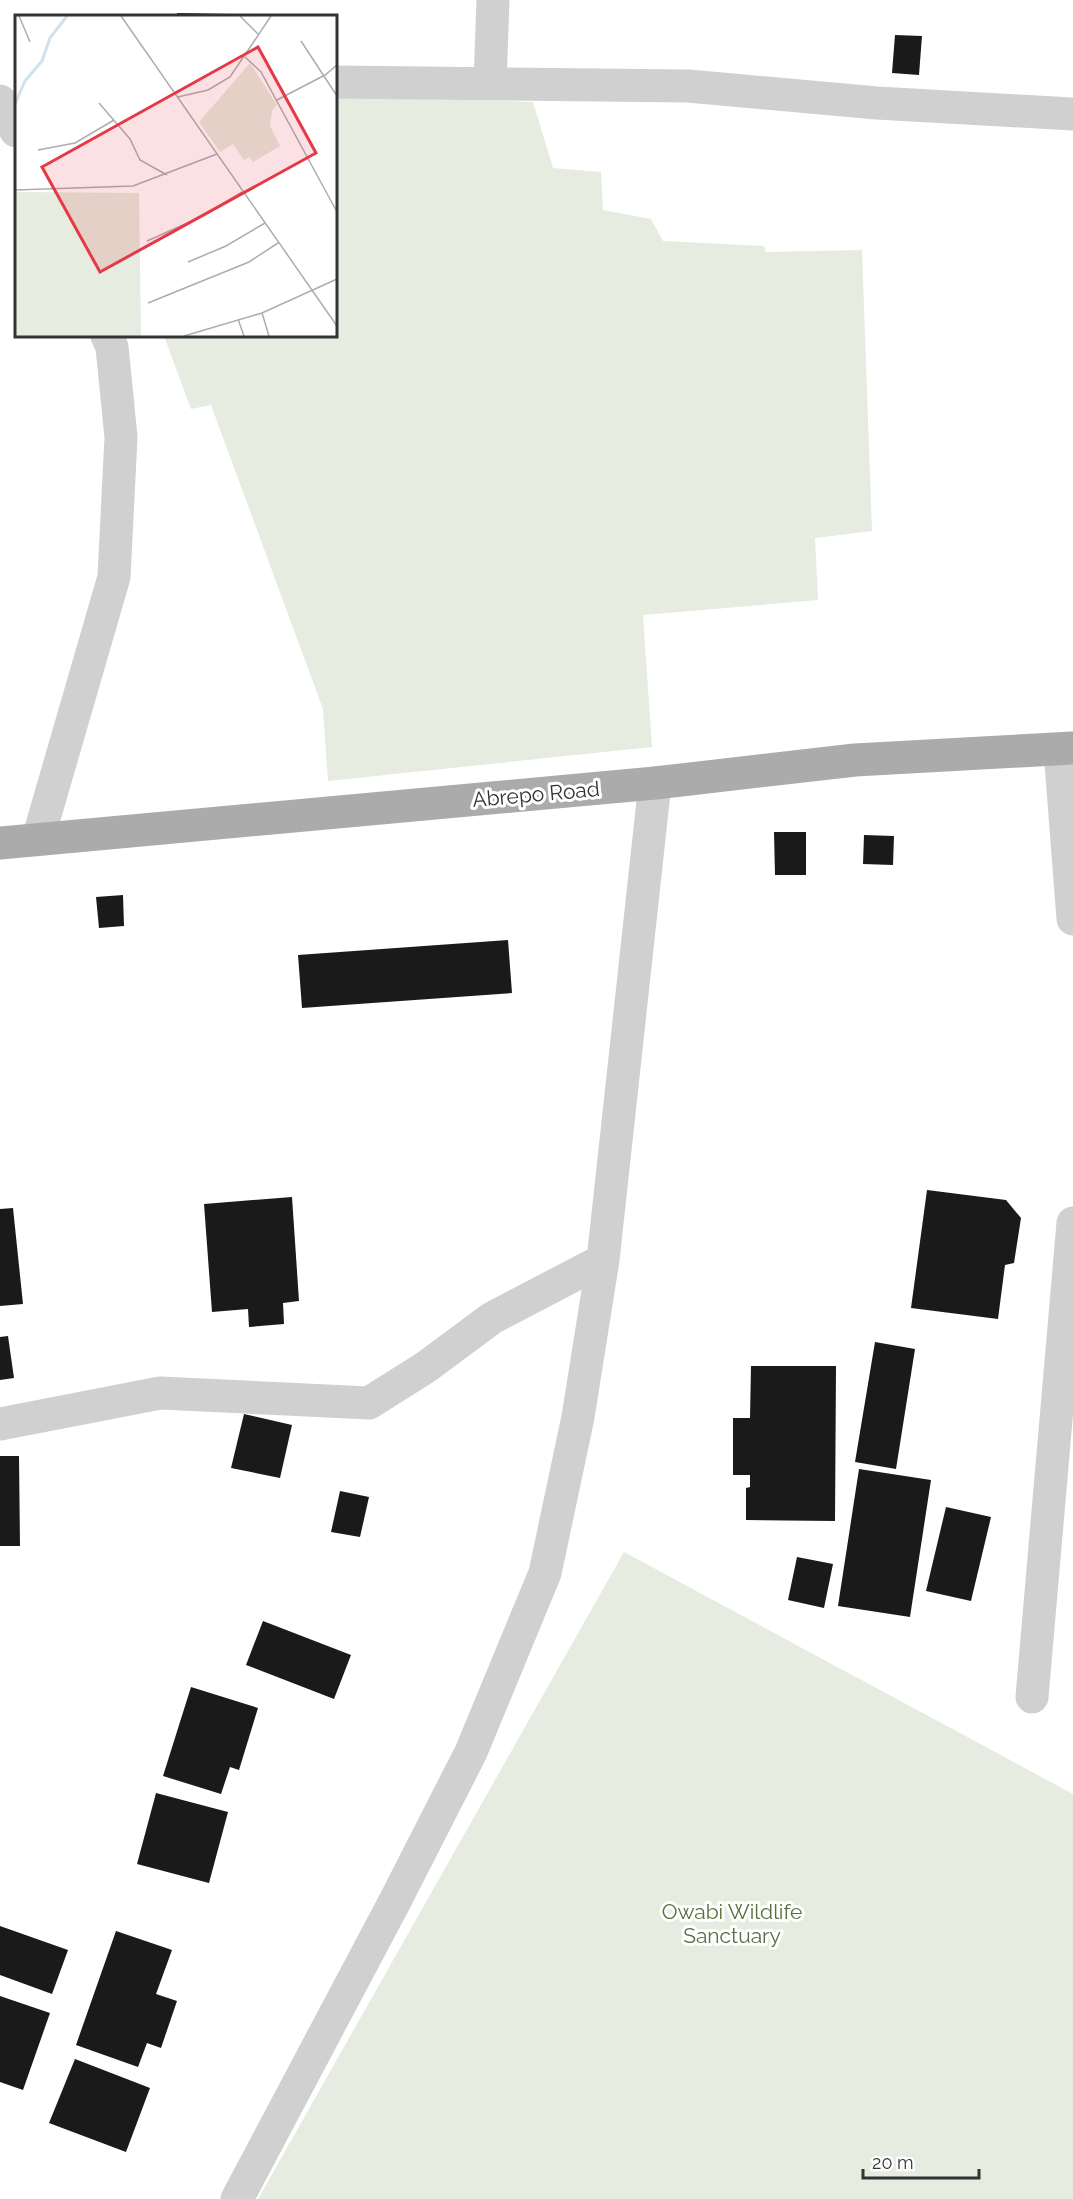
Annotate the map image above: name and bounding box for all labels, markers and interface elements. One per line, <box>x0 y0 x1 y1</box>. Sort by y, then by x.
inset map <box>15 15 338 338</box>
street label: Abrepo Road <box>471 776 601 812</box>
park label: Owabi Wildlife Sanctuary <box>662 1899 802 1948</box>
scale bar <box>863 2142 978 2180</box>
text: 20 m <box>872 2152 914 2173</box>

